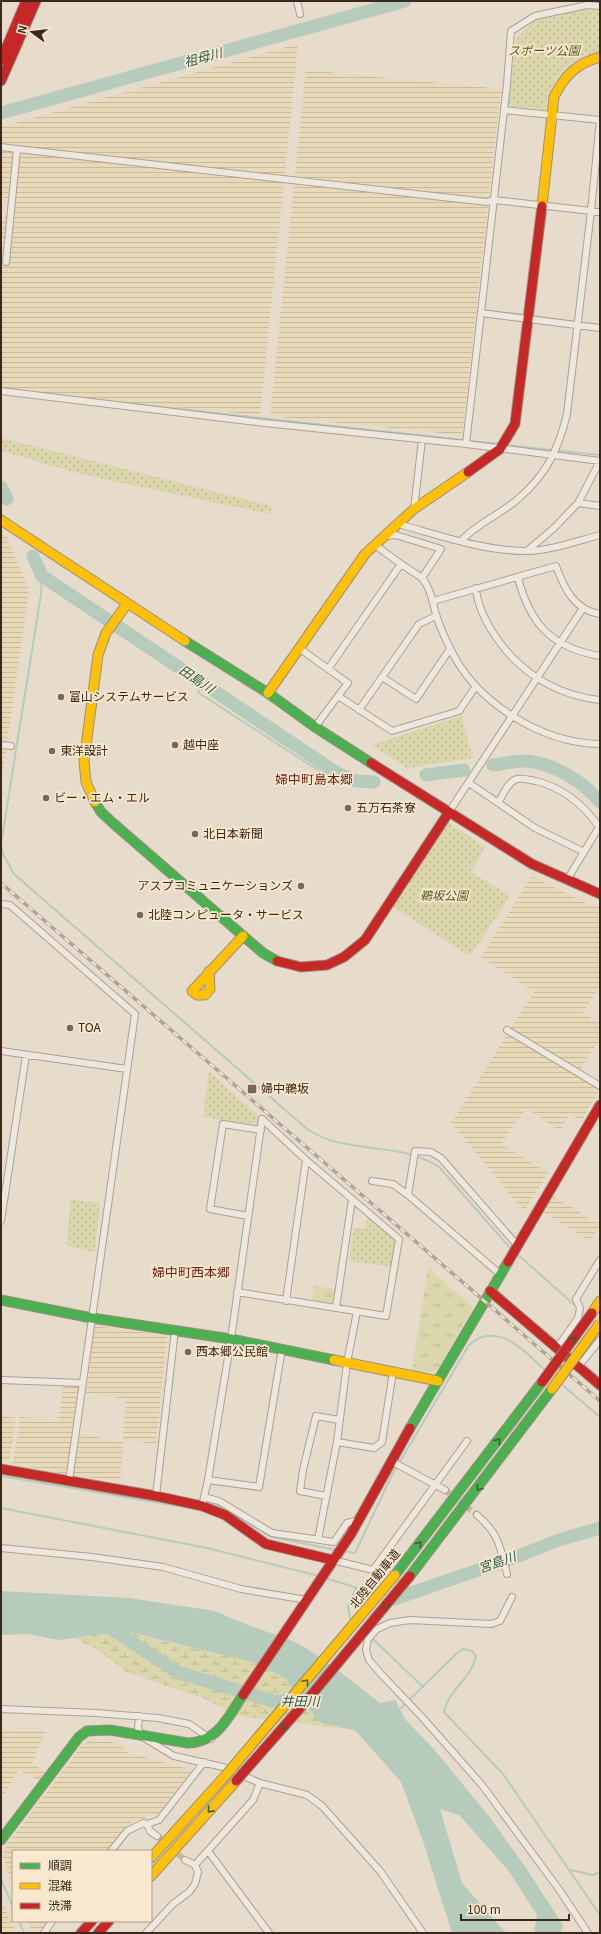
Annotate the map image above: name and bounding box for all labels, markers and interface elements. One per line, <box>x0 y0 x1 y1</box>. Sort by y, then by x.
north arrow <box>12 12 52 52</box>
text: N <box>13 23 30 35</box>
park label: スポーツ公園 <box>508 41 582 58</box>
water label: 祖母川 <box>182 42 226 71</box>
water label: 田島川 <box>176 660 220 698</box>
place label: 富山システムサービス <box>69 687 189 704</box>
marker: 富山システムサービス <box>56 692 66 702</box>
place label: 越中座 <box>183 735 219 752</box>
marker: 越中座 <box>170 740 180 750</box>
place label: 東洋設計 <box>60 741 108 758</box>
marker: 東洋設計 <box>47 746 57 756</box>
district label: 婦中町島本郷 <box>275 769 353 788</box>
place label: ビー・エム・エル <box>54 788 150 805</box>
marker: ビー・エム・エル <box>41 793 51 803</box>
place label: 五万石茶寮 <box>356 798 416 815</box>
marker: 五万石茶寮 <box>343 803 353 813</box>
place label: 北日本新聞 <box>203 824 263 841</box>
marker: 北日本新聞 <box>190 829 200 839</box>
place label: アスプコミュニケーションズ <box>137 876 293 893</box>
marker: アスプコミュニケーションズ <box>296 881 306 891</box>
park label: 鵜坂公園 <box>420 886 470 903</box>
place label: 北陸コンピュータ・サービス <box>148 905 304 922</box>
marker: 北陸コンピュータ・サービス <box>135 910 145 920</box>
place label: TOA <box>78 1018 102 1035</box>
marker: TOA <box>65 1023 75 1033</box>
place label: 婦中鵜坂 <box>261 1079 309 1096</box>
marker: 婦中鵜坂 <box>246 1083 258 1095</box>
district label: 婦中町西本郷 <box>152 1262 230 1281</box>
one-way arrow <box>569 1336 576 1343</box>
place label: 西本郷公民館 <box>196 1342 268 1359</box>
marker: 西本郷公民館 <box>183 1347 193 1357</box>
one-way arrow <box>494 1438 501 1445</box>
one-way arrow <box>476 1483 483 1490</box>
one-way arrow <box>414 1541 421 1548</box>
street label: 北陸自動車道 <box>345 1545 403 1611</box>
water label: 宮島川 <box>475 1545 520 1577</box>
one-way arrow <box>383 1601 390 1608</box>
one-way arrow <box>302 1679 309 1687</box>
water label: 井田川 <box>280 1691 321 1710</box>
one-way arrow <box>281 1722 288 1729</box>
one-way arrow <box>208 1805 215 1813</box>
legend <box>12 1850 152 1922</box>
text: 順調 <box>48 1856 72 1873</box>
text: 混雑 <box>48 1876 72 1893</box>
text: 渋滞 <box>48 1896 72 1913</box>
scale bar <box>461 1896 569 1922</box>
text: 100 m <box>467 1900 501 1917</box>

